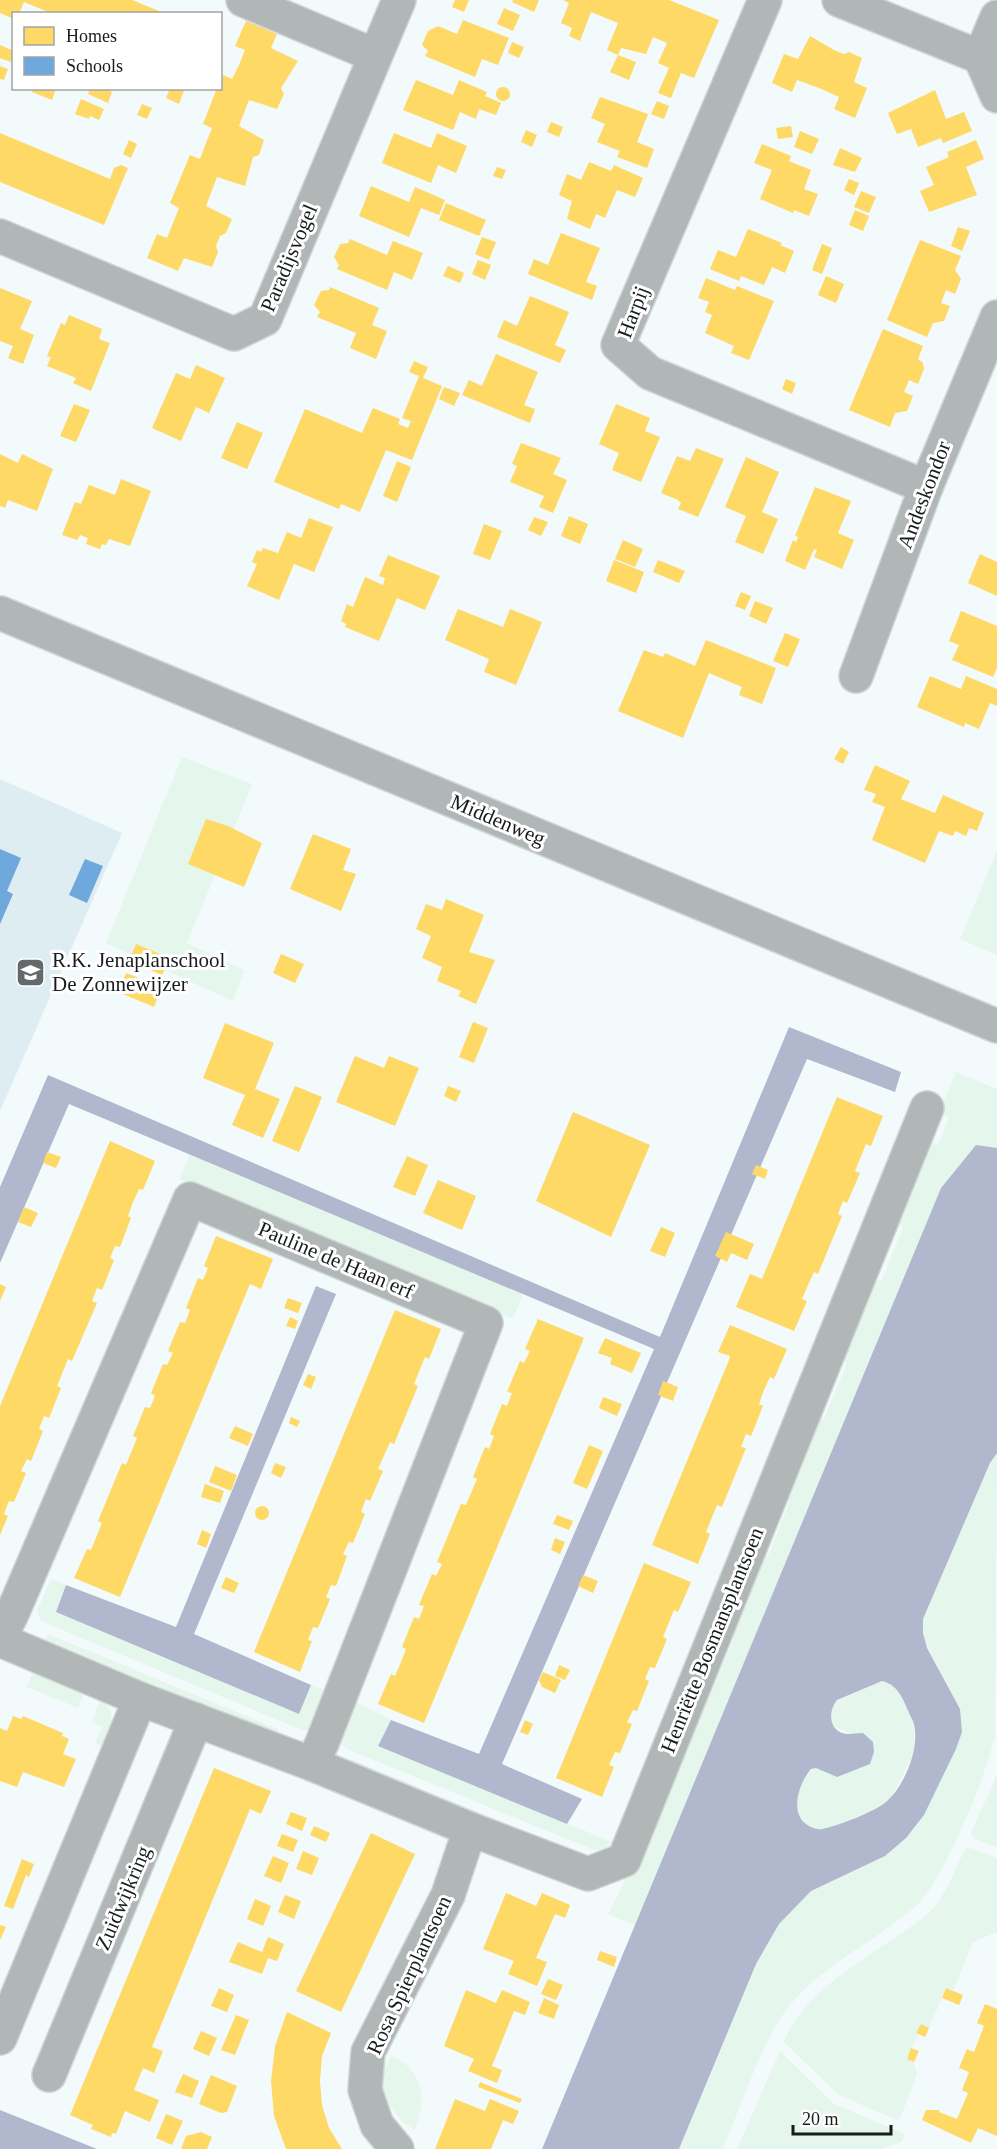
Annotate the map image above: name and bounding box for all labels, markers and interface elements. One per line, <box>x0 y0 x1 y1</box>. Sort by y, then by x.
legend <box>12 12 222 90</box>
text: Homes <box>66 26 117 46</box>
text: Schools <box>66 56 123 76</box>
street label: Paradijsvogel <box>256 201 322 315</box>
street label: Harpij <box>612 283 654 341</box>
street label: Andeskondor <box>893 438 955 552</box>
street label: Middenweg <box>447 789 549 851</box>
place label: R.K. Jenaplanschool De Zonnewijzer <box>52 948 225 996</box>
school or university icon: R.K. Jenaplanschool De Zonnewijzer <box>15 956 47 988</box>
street label: Pauline de Haan erf <box>255 1216 417 1304</box>
street label: Henriëtte Bosmansplantsoen <box>656 1523 768 1756</box>
street label: Zuidwijkring <box>90 1842 156 1954</box>
street label: Rosa Spierplantsoen <box>362 1892 456 2058</box>
scale bar <box>793 2098 890 2136</box>
text: 20 m <box>802 2109 839 2129</box>

